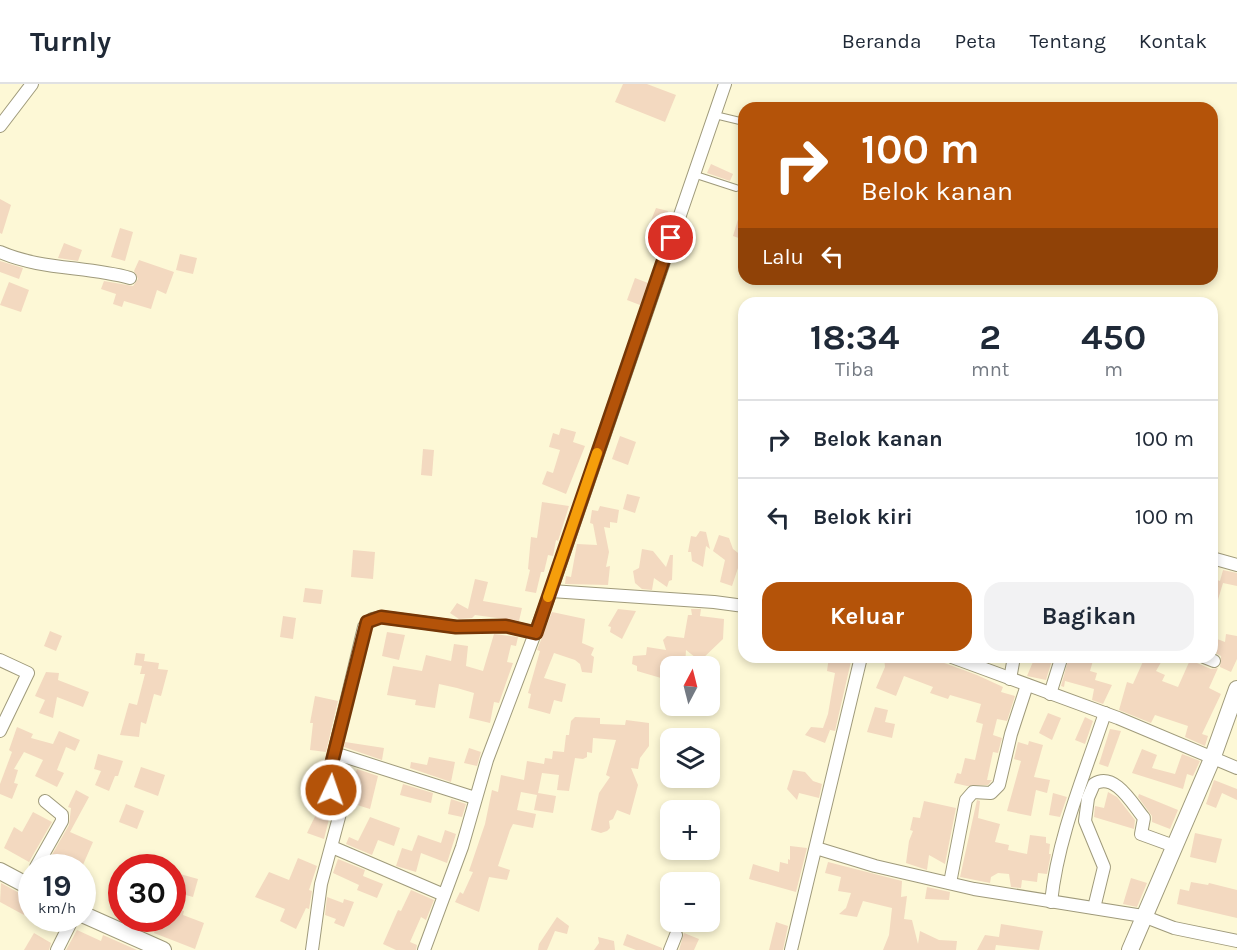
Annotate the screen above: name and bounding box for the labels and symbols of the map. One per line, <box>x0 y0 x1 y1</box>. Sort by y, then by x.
pin <box>645 212 696 263</box>
north arrow <box>660 656 720 716</box>
position arrow <box>299 758 363 822</box>
speed limit sign: 30 <box>108 854 186 932</box>

